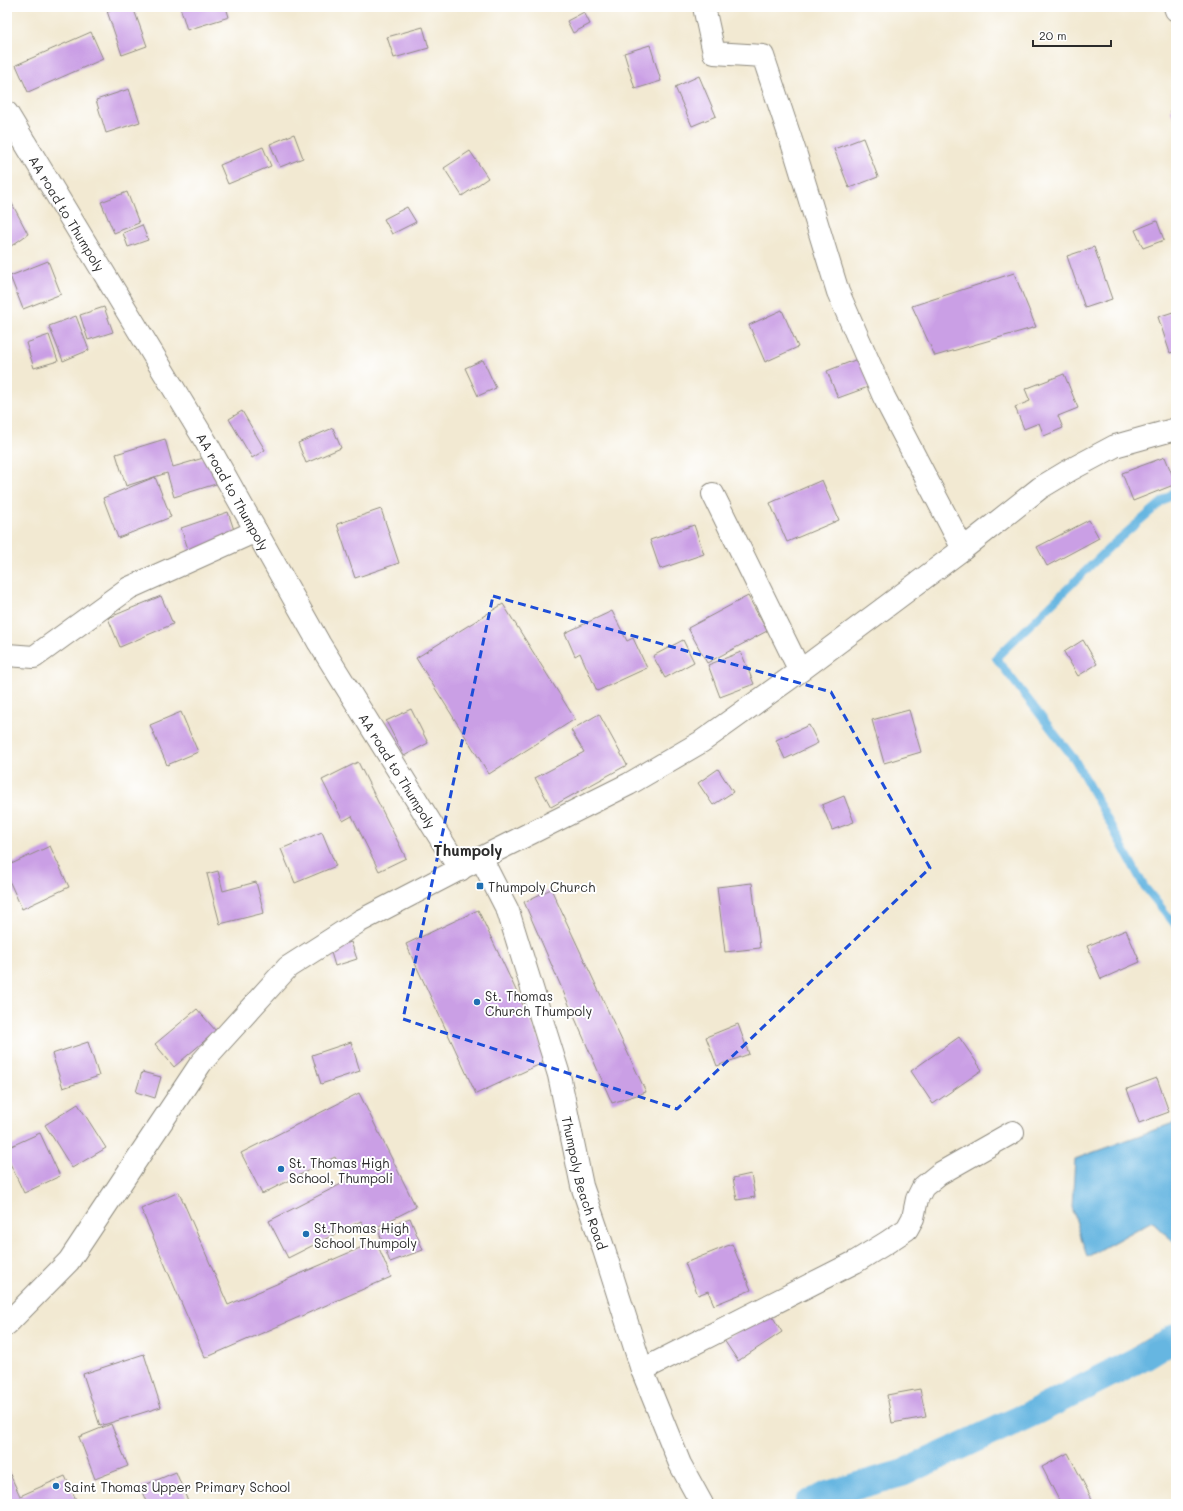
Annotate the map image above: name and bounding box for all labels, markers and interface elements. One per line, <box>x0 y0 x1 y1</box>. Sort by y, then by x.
scale bar <box>1033 22 1111 48</box>
text: 20 m <box>1039 27 1067 43</box>
street label: AA road to Thumpoly <box>26 152 109 274</box>
street label: AA road to Thumpoly <box>194 429 274 553</box>
street label: AA road to Thumpoly <box>356 710 440 831</box>
district label: Thumpoly <box>434 840 502 860</box>
place label: Thumpoly Church <box>488 878 595 895</box>
marker: Thumpoly Church <box>475 881 485 891</box>
place label: St. Thomas Church Thumpoly <box>485 987 592 1019</box>
marker: St. Thomas Church Thumpoly <box>472 997 482 1007</box>
street label: Thumpoly Beach Road <box>559 1114 612 1252</box>
place label: St. Thomas High School, Thumpoli <box>289 1154 393 1186</box>
marker: St. Thomas High School, Thumpoli <box>276 1164 286 1174</box>
place label: St.Thomas High School Thumpoly <box>314 1219 417 1251</box>
marker: St.Thomas High School Thumpoly <box>301 1229 311 1239</box>
place label: Saint Thomas Upper Primary School <box>64 1478 291 1495</box>
marker: Saint Thomas Upper Primary School <box>51 1481 61 1491</box>

